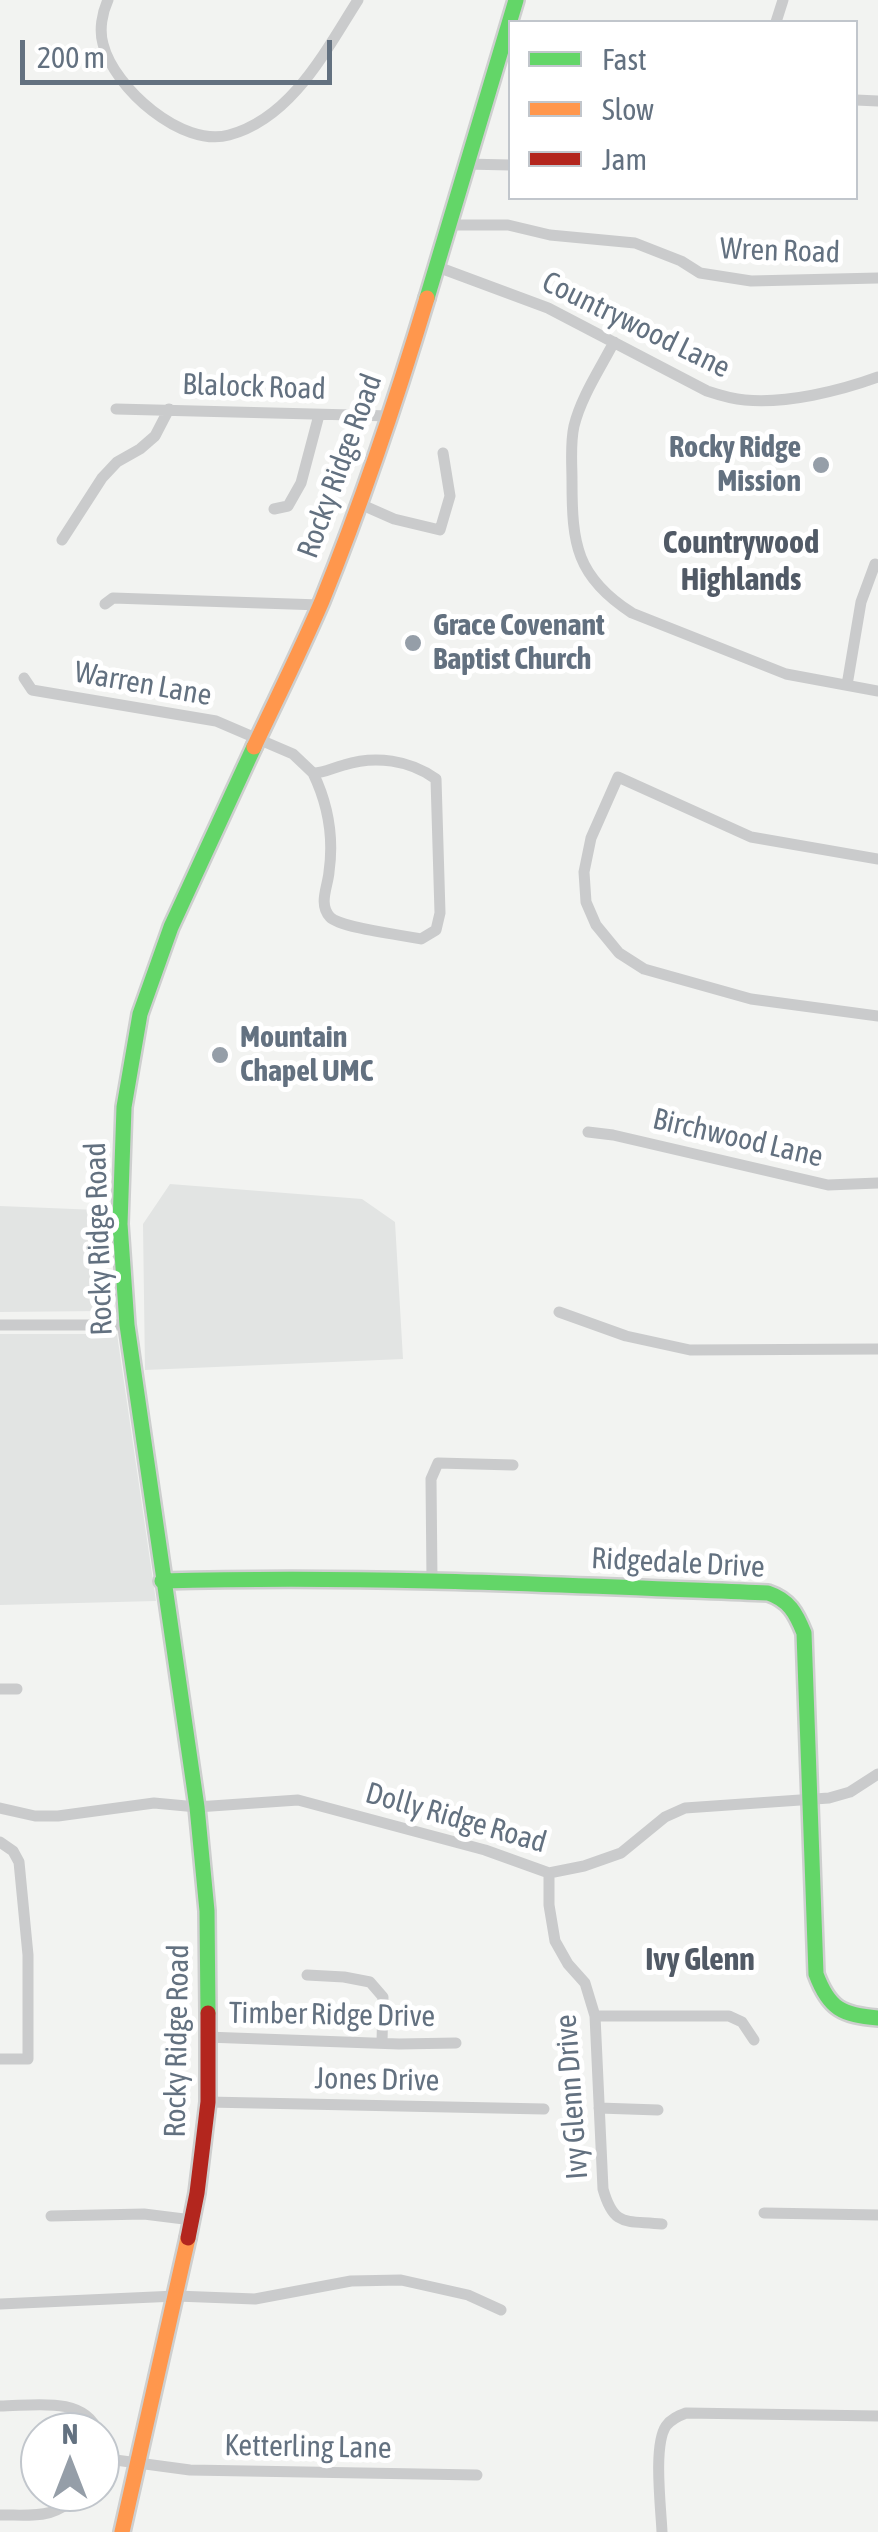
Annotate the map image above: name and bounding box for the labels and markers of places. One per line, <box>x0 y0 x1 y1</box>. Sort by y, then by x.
place label: Rocky Ridge Mission <box>669 430 801 500</box>
marker: Rocky Ridge Mission <box>810 454 832 476</box>
place label: Grace Covenant Baptist Church <box>433 608 605 678</box>
marker: Grace Covenant Baptist Church <box>402 632 424 654</box>
place label: Mountain Chapel UMC <box>240 1020 373 1090</box>
marker: Mountain Chapel UMC <box>209 1044 231 1066</box>

